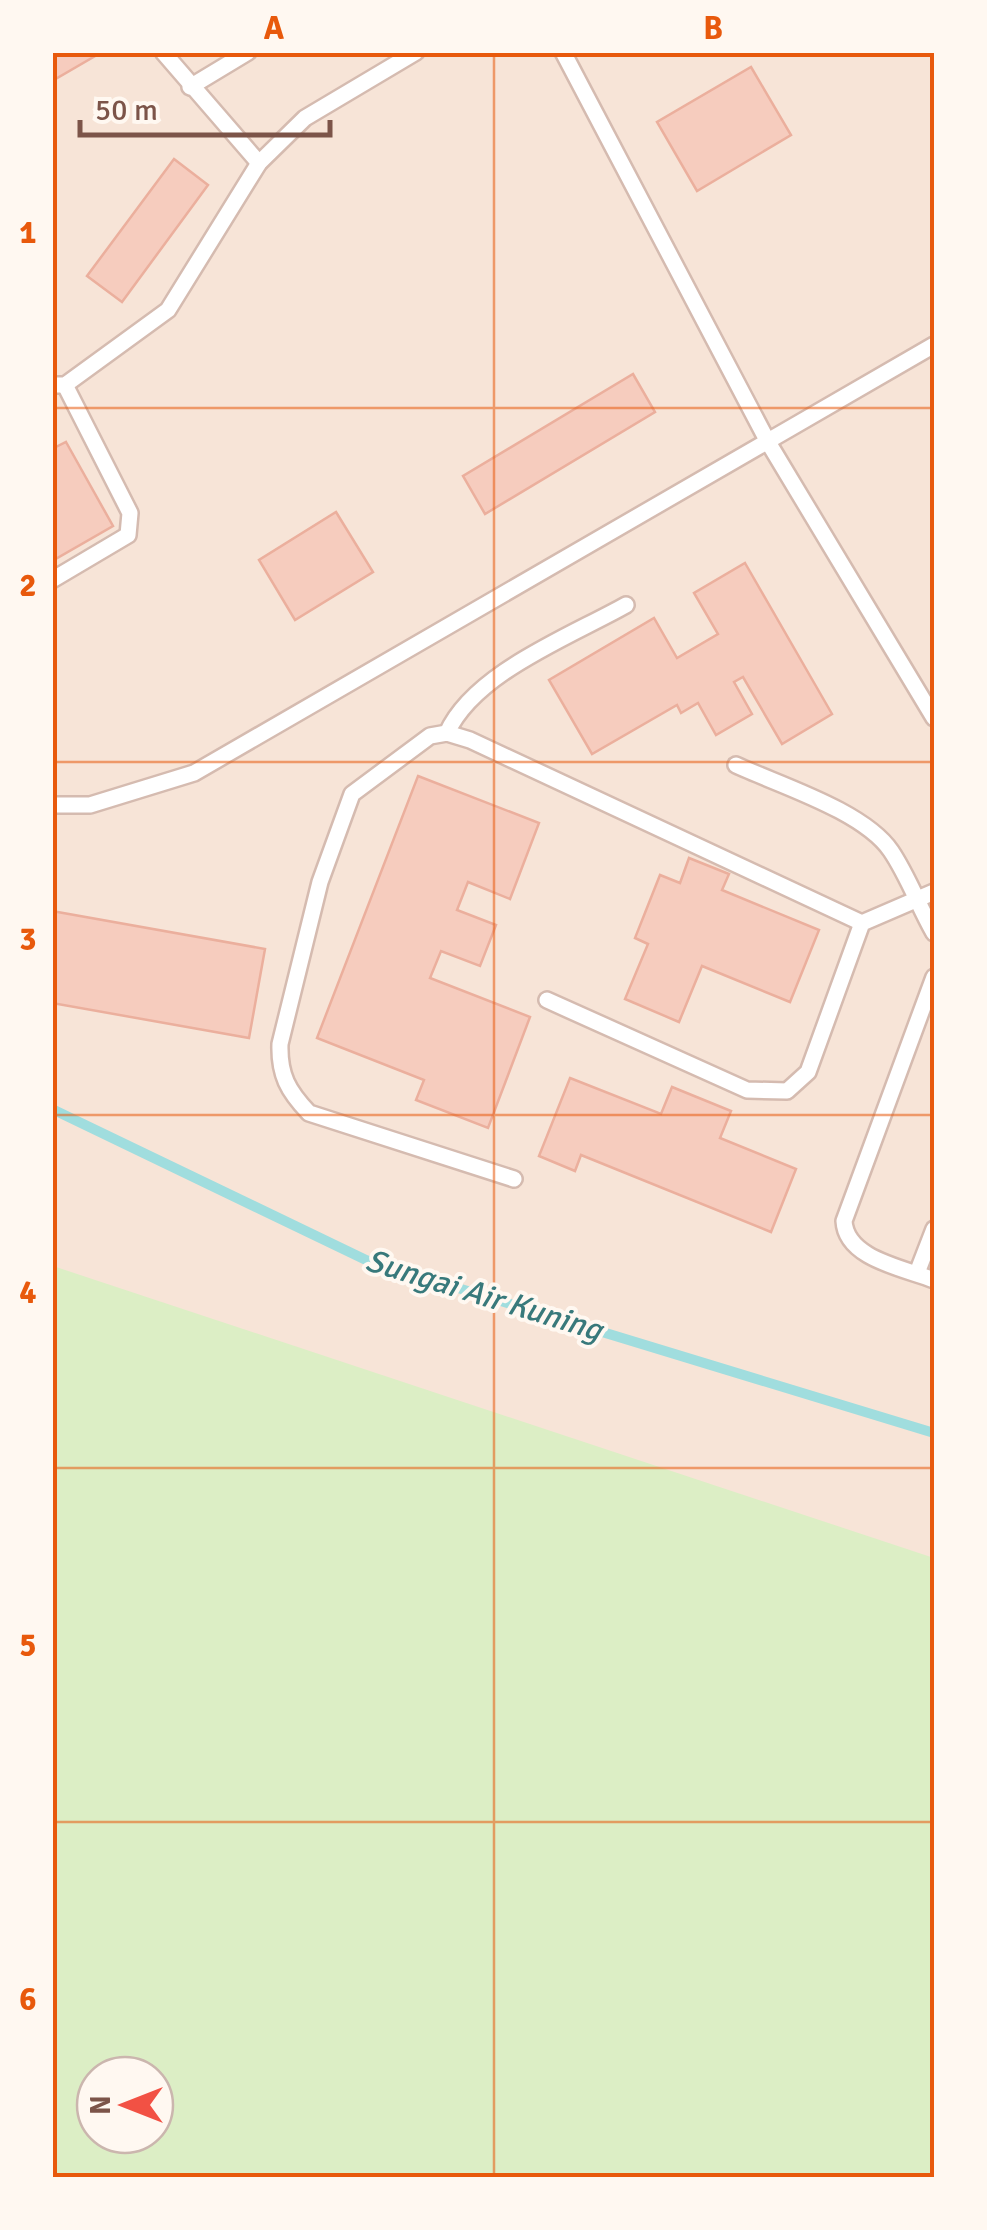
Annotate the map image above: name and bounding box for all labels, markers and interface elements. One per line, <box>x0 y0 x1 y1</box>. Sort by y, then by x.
text: A <box>264 9 285 48</box>
text: B <box>703 9 723 48</box>
scale bar <box>80 75 330 137</box>
text: 50 m <box>95 92 158 129</box>
text: 1 <box>19 213 37 252</box>
text: 2 <box>19 566 37 605</box>
text: 3 <box>19 920 37 959</box>
water label: Sungai Air Kuning <box>361 1241 609 1350</box>
text: 4 <box>19 1273 37 1312</box>
text: 5 <box>19 1626 37 1665</box>
text: 6 <box>19 1980 37 2019</box>
north arrow <box>75 2055 175 2155</box>
text: N <box>84 2095 118 2115</box>

